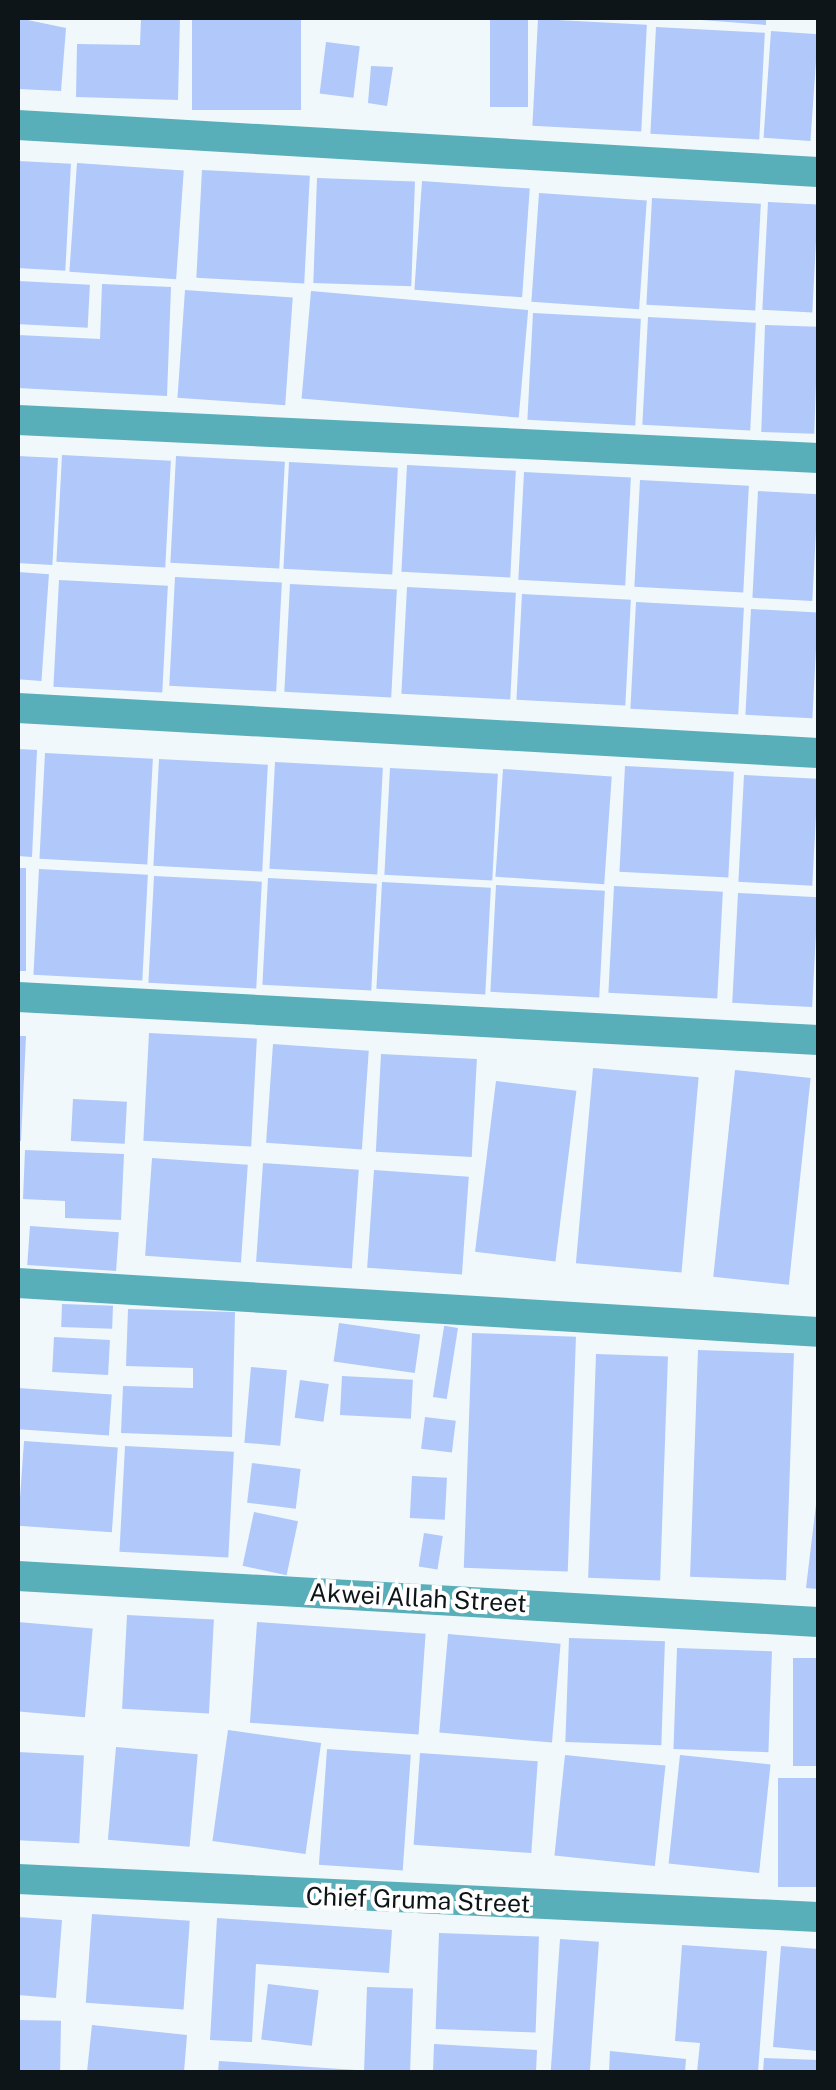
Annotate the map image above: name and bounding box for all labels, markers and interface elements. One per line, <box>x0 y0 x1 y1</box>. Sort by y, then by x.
street label: Akwei Allah Street <box>309 1577 527 1619</box>
street label: Chief Gruma Street <box>305 1881 531 1919</box>

